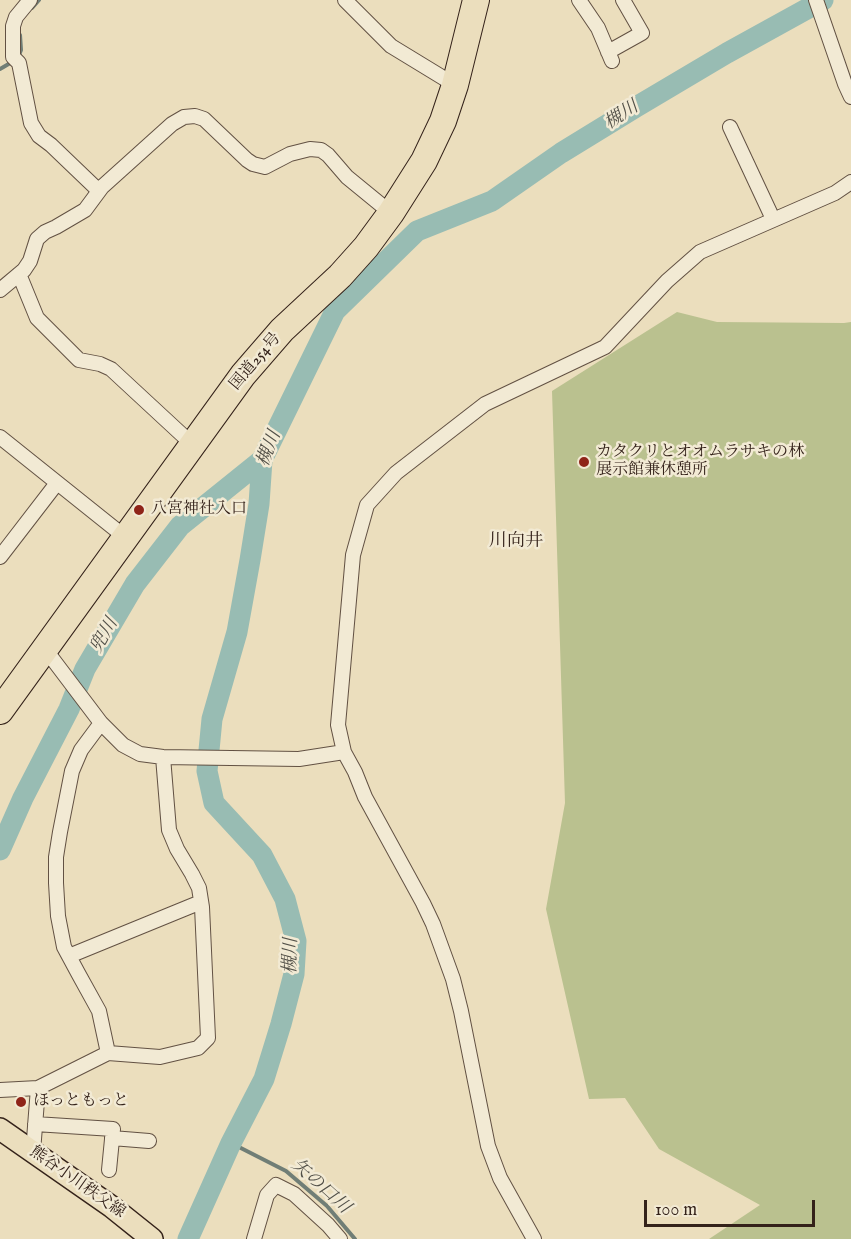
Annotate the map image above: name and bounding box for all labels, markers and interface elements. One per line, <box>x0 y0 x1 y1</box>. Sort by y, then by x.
water label: 槻川 <box>601 97 643 135</box>
street label: 国道254号 <box>226 329 286 395</box>
water label: 槻川 <box>253 428 287 470</box>
place label: カタクリとオオムラサキの林 展示館兼休憩所 <box>596 443 804 481</box>
marker: カタクリとオオムラサキの林 展示館兼休憩所 <box>577 455 591 469</box>
place label: 八宮神社入口 <box>151 500 247 520</box>
marker: 八宮神社入口 <box>132 503 146 517</box>
district label: 川向井 <box>489 531 543 553</box>
water label: 兜川 <box>87 615 123 657</box>
water label: 槻川 <box>281 938 303 974</box>
place label: ほっともっと <box>33 1092 129 1112</box>
marker: ほっともっと <box>14 1095 28 1109</box>
street label: 熊谷小川秩父線 <box>26 1143 128 1223</box>
water label: 矢の口川 <box>286 1155 354 1219</box>
scale bar <box>647 1188 818 1226</box>
text: 100 m <box>655 1199 697 1222</box>

